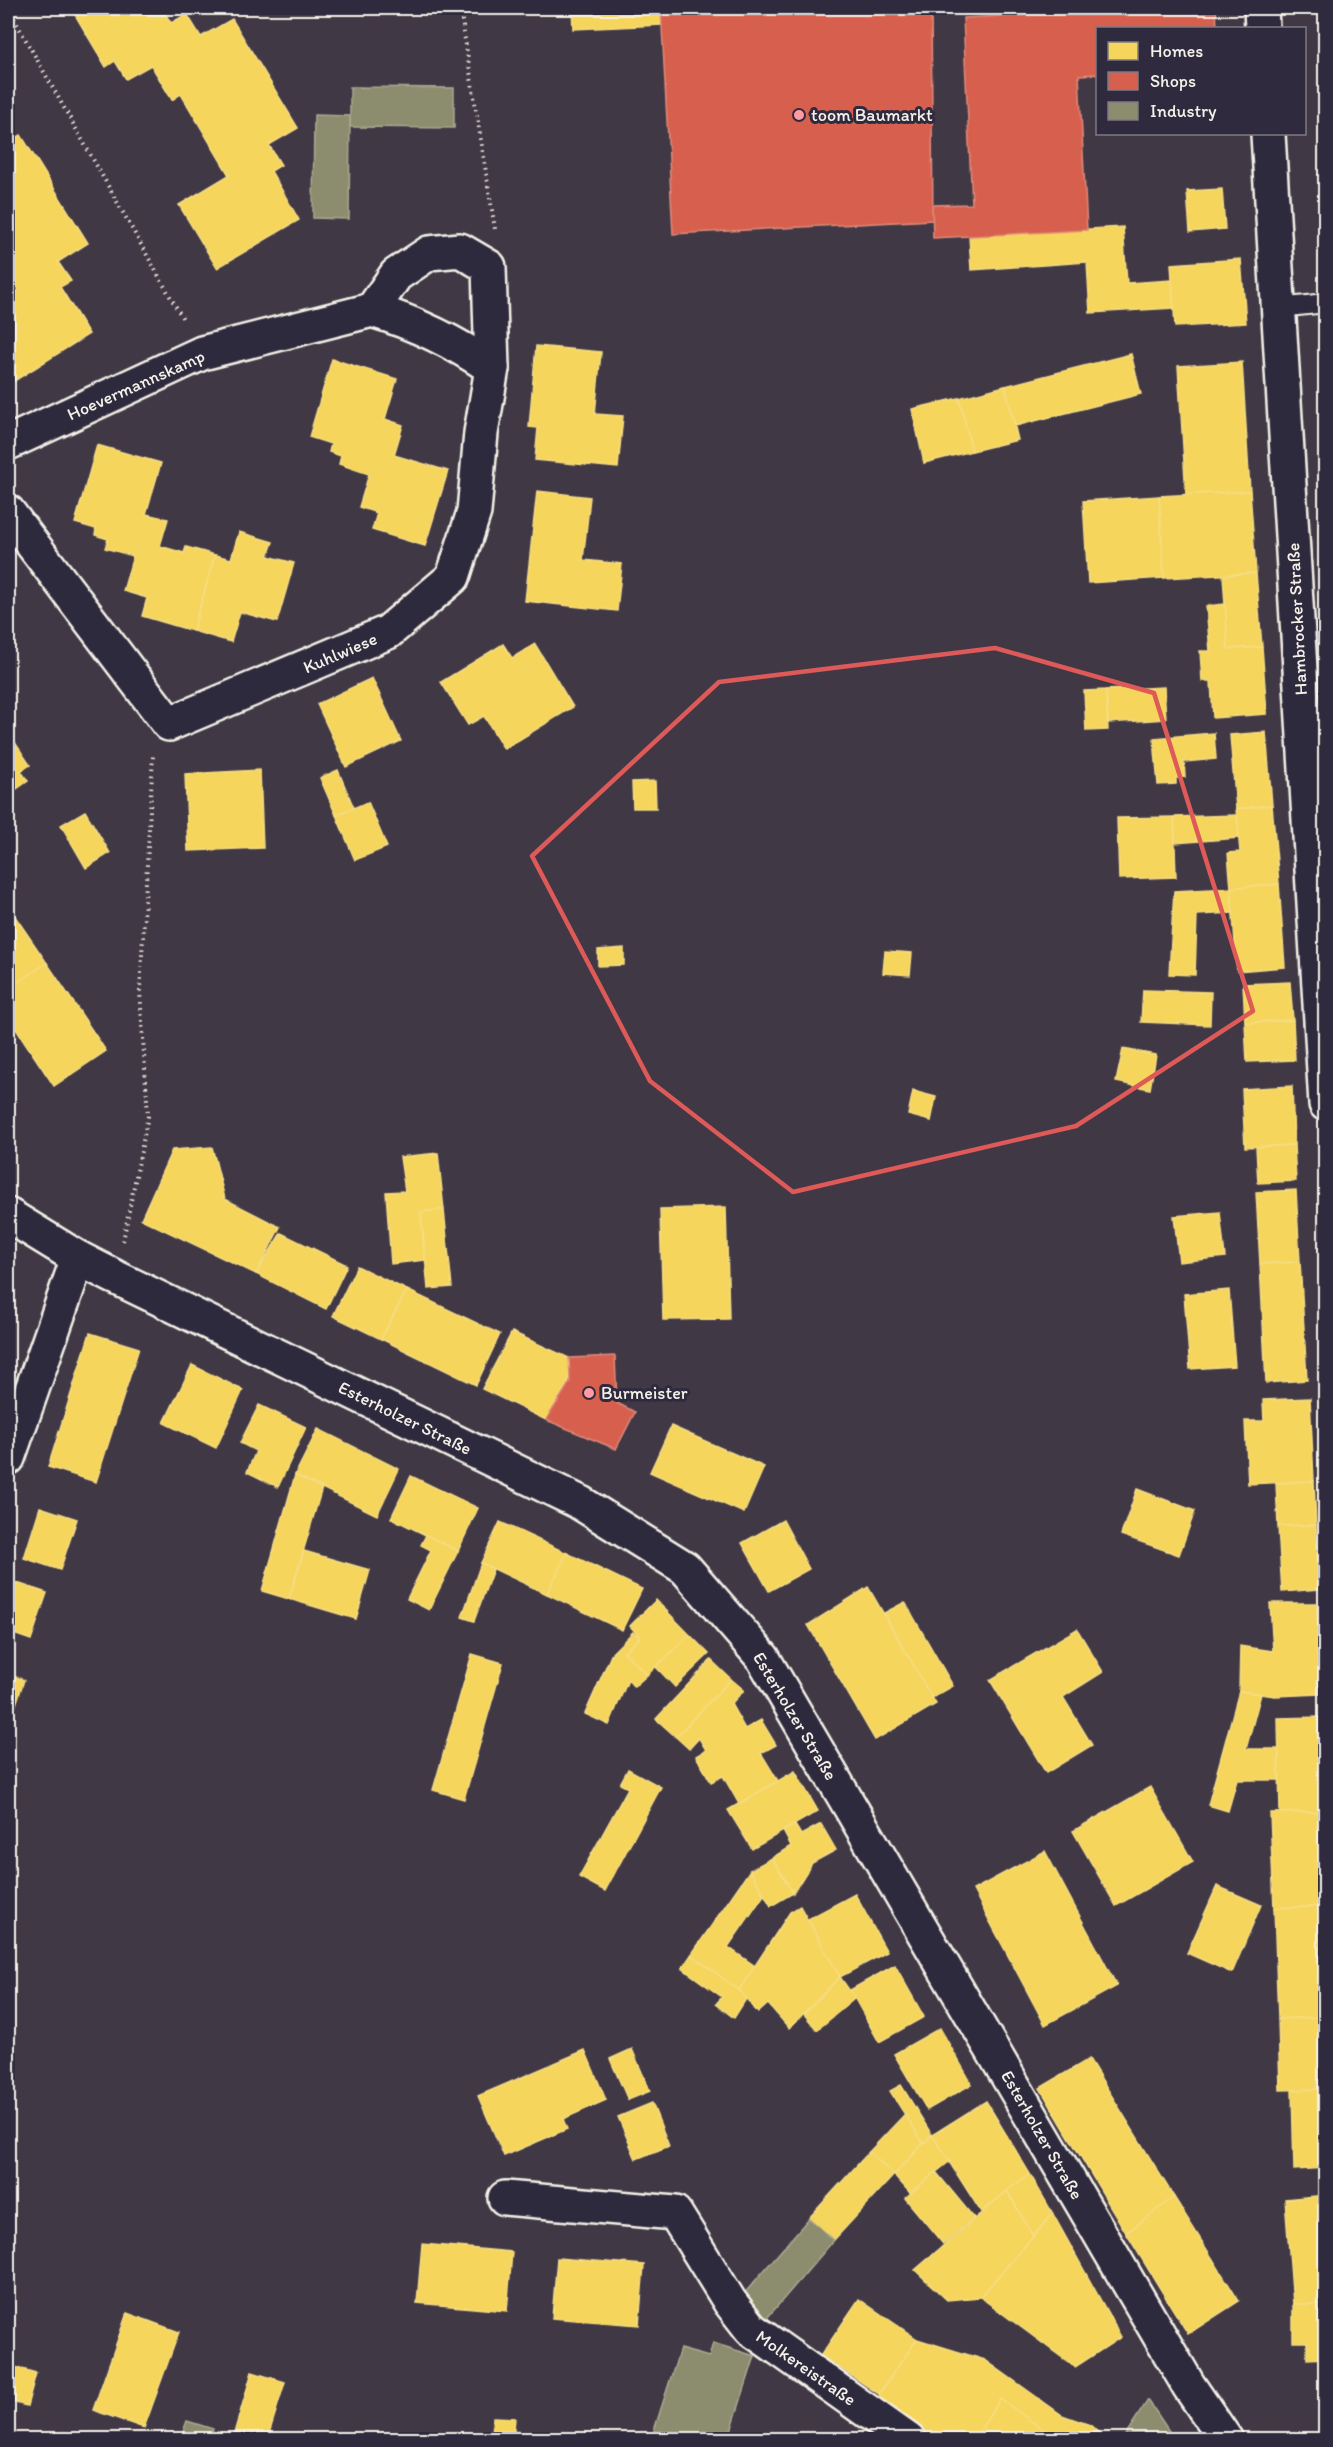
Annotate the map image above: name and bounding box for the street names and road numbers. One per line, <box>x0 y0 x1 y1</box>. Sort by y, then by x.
street label: Hoevermannskamp <box>64 345 208 425</box>
street label: Hambrocker Straße <box>1282 542 1312 696</box>
street label: Kuhlwiese <box>300 628 380 678</box>
street label: Esterholzer Straße <box>335 1376 475 1460</box>
street label: Esterholzer Straße <box>748 1648 842 1784</box>
street label: Esterholzer Straße <box>996 2066 1088 2204</box>
street label: Molkereistraße <box>752 2325 860 2411</box>

